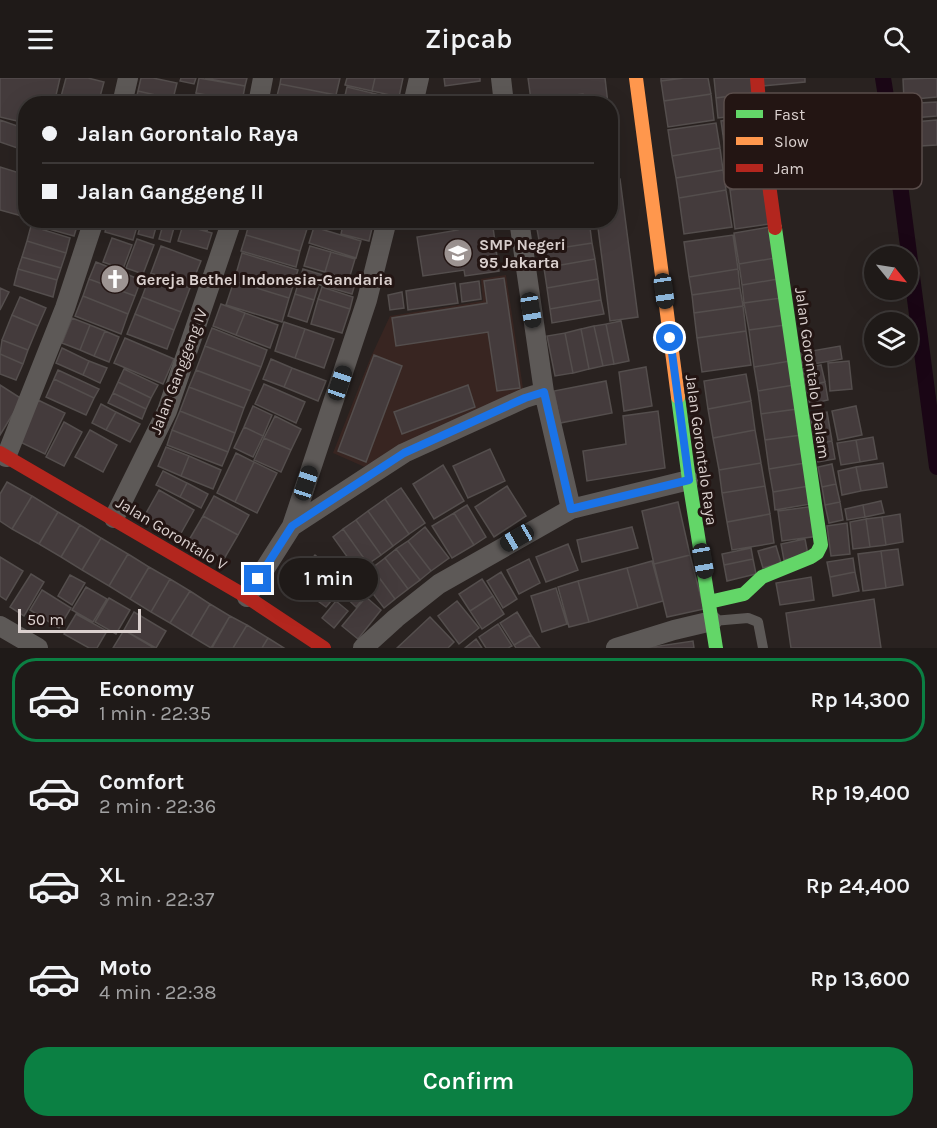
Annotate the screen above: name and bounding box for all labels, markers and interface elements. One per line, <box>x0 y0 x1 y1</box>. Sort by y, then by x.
icon: menu <box>24 23 57 56</box>
text: Zipcab <box>425 23 512 55</box>
icon: search <box>880 23 913 56</box>
legend <box>724 93 922 189</box>
text: Fast <box>774 105 805 124</box>
text: Jalan Gorontalo Raya <box>78 121 299 147</box>
text: Slow <box>774 132 809 151</box>
text: Jam <box>774 159 804 178</box>
text: Jalan Ganggeng II <box>78 179 264 205</box>
place label: SMP Negeri 95 Jakarta <box>479 235 566 272</box>
school or university icon: SMP Negeri 95 Jakarta <box>442 237 474 269</box>
north arrow <box>864 246 918 300</box>
map controls <box>864 246 918 366</box>
church icon: Gereja Bethel Indonesia-Gandaria <box>99 263 131 295</box>
place label: Gereja Bethel Indonesia-Gandaria <box>136 270 393 289</box>
car <box>653 272 675 310</box>
street label: Jalan Gorontalo I Dalam <box>791 286 834 460</box>
car <box>519 291 543 329</box>
street label: Jalan Ganggeng IV <box>146 306 211 437</box>
button: layers <box>864 312 918 366</box>
route start <box>656 324 683 351</box>
car <box>326 363 354 403</box>
street label: Jalan Gorontalo Raya <box>682 374 721 527</box>
car <box>292 463 320 503</box>
street label: Jalan Gorontalo V <box>113 493 231 574</box>
car <box>497 521 537 555</box>
car <box>691 542 715 580</box>
callout: 1 min <box>279 558 378 600</box>
route end <box>244 565 271 592</box>
text: 1 min <box>304 567 353 590</box>
scale bar <box>18 606 141 634</box>
text: 50 m <box>27 610 64 629</box>
icon: car <box>27 673 81 727</box>
text: Economy <box>99 676 194 702</box>
text: Rp 14,300 <box>811 687 910 713</box>
text: 1 min · 22:35 <box>99 702 211 725</box>
icon: car <box>27 766 81 820</box>
text: Comfort <box>99 769 184 795</box>
text: Rp 19,400 <box>811 780 910 806</box>
text: 2 min · 22:36 <box>99 795 216 818</box>
icon: car <box>27 859 81 913</box>
text: XL <box>99 862 125 888</box>
text: Rp 24,400 <box>806 873 910 899</box>
text: 3 min · 22:37 <box>99 888 214 911</box>
icon: car <box>27 952 81 1006</box>
text: Moto <box>99 955 152 981</box>
text: Rp 13,600 <box>810 966 910 992</box>
text: 4 min · 22:38 <box>99 981 217 1004</box>
button: Confirm <box>24 1047 913 1116</box>

